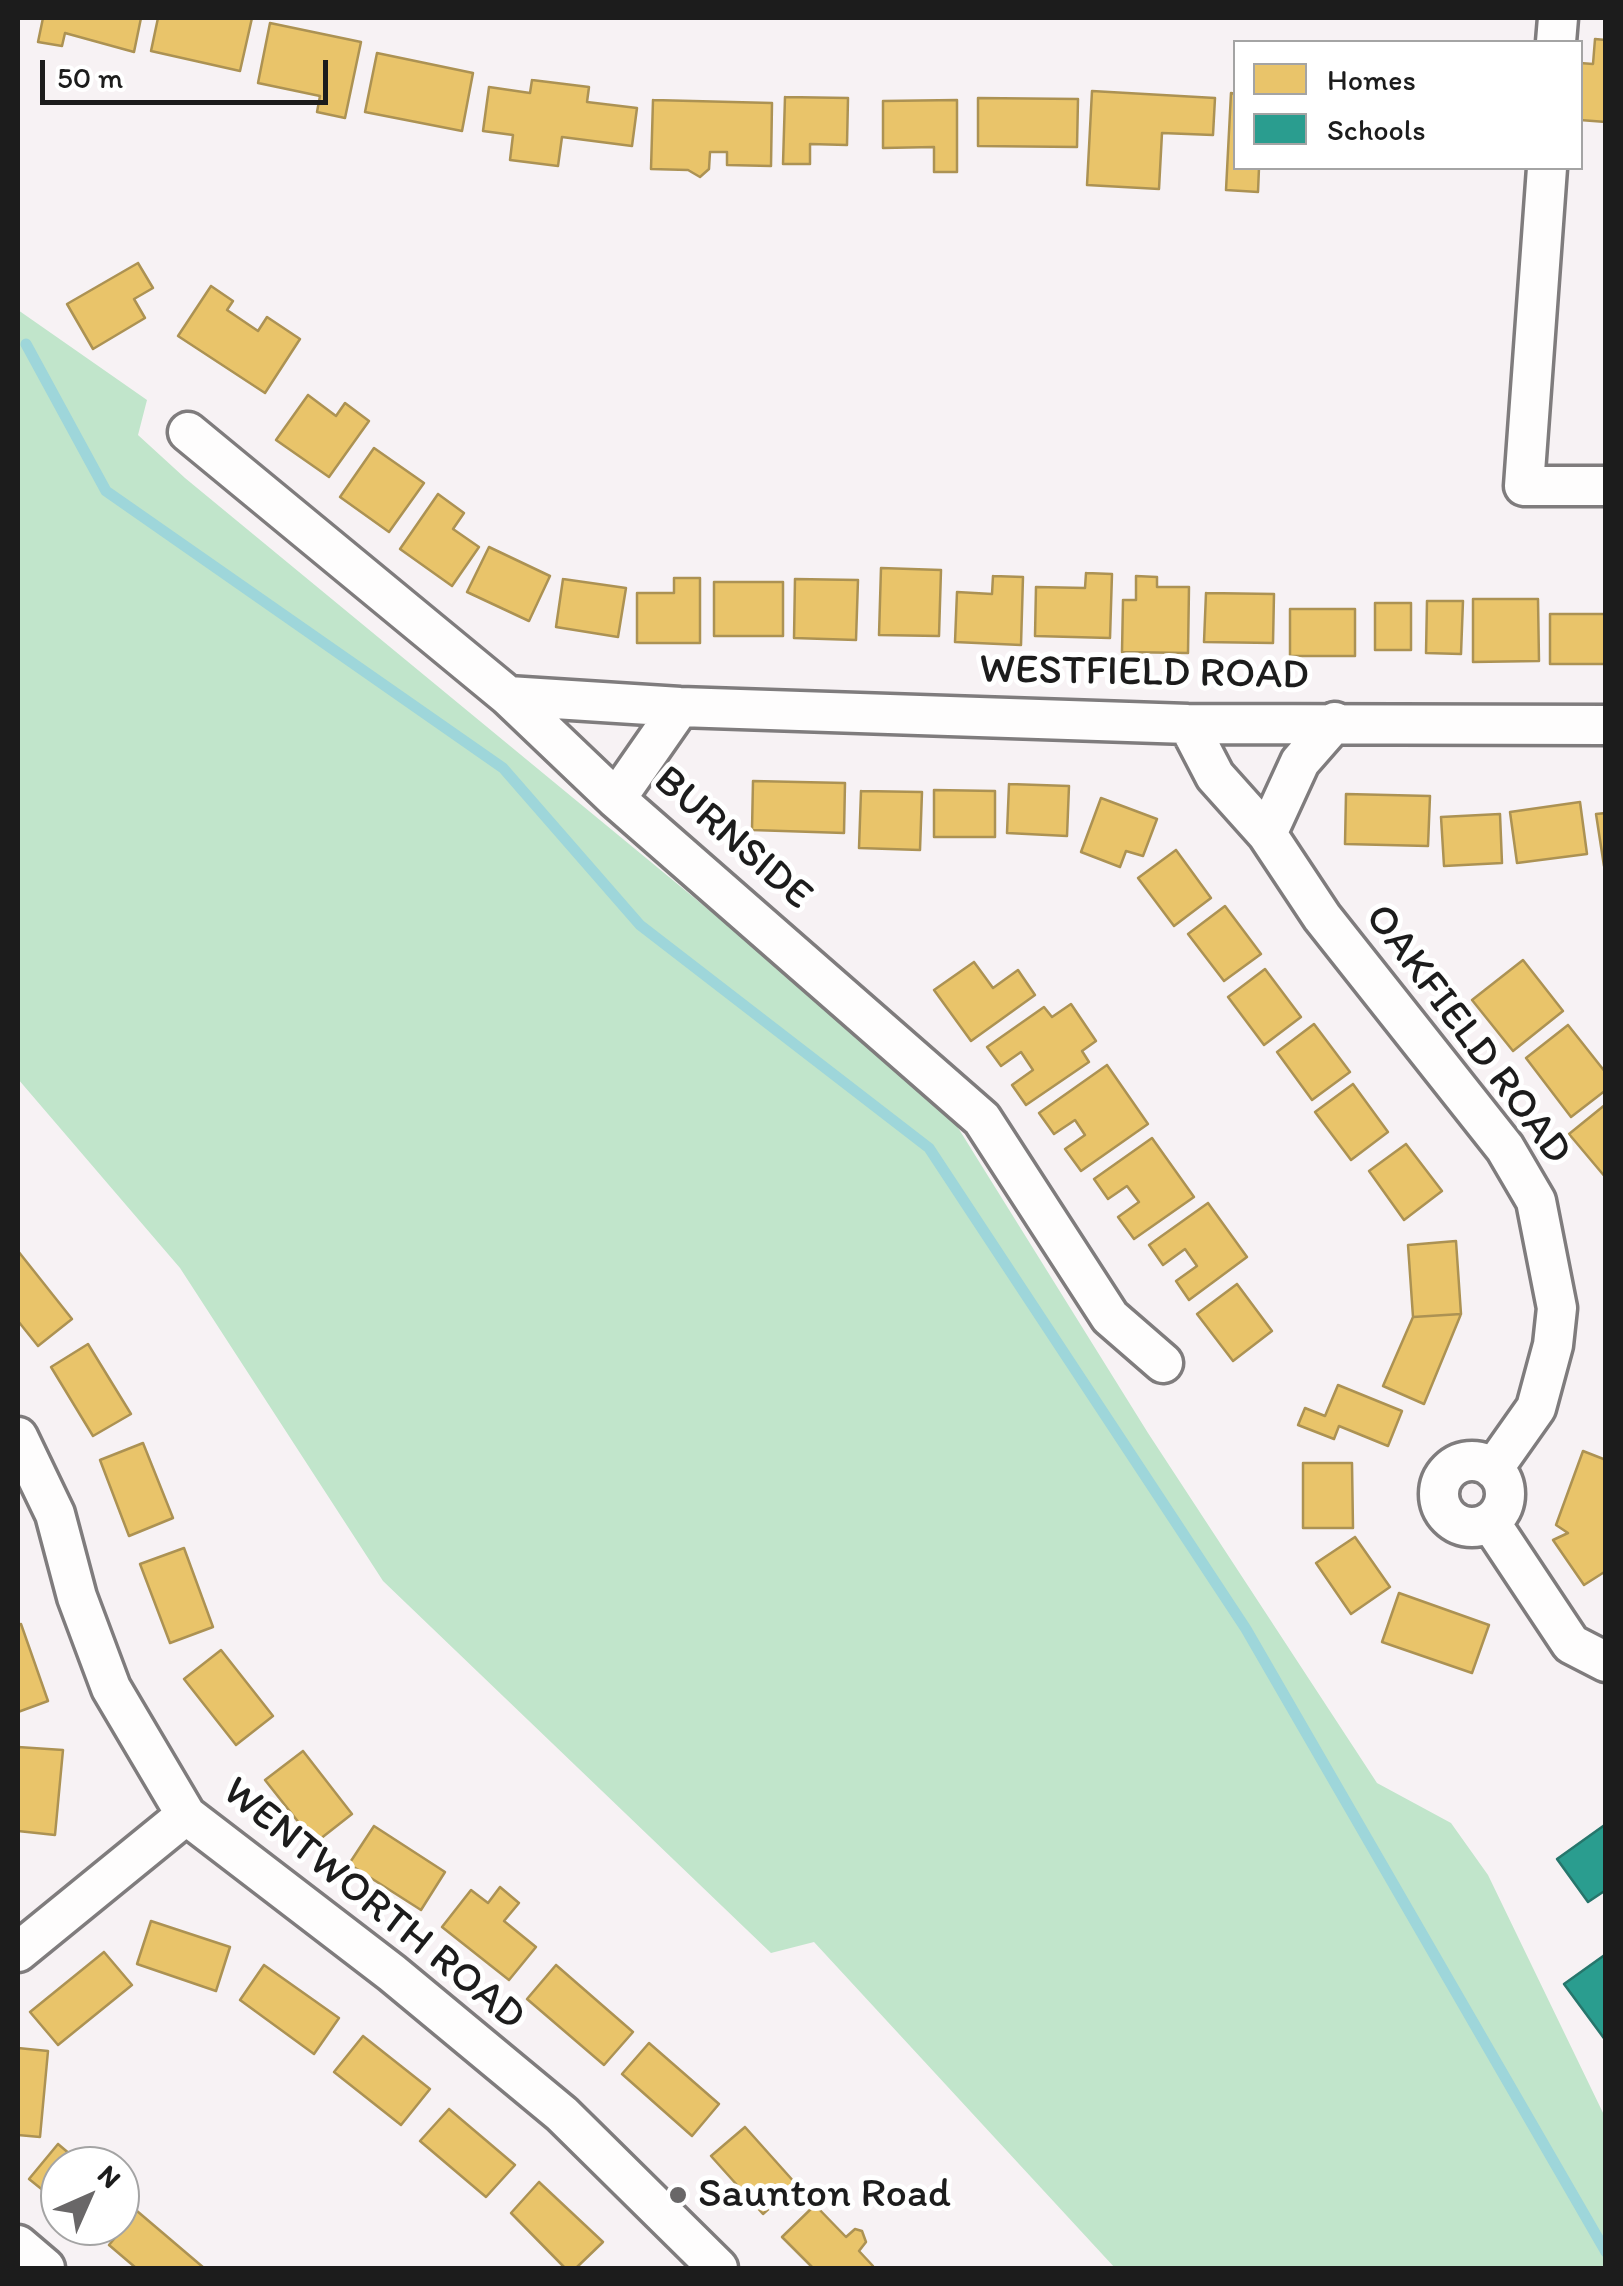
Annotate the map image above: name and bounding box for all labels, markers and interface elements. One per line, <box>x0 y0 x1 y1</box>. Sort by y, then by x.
scale bar <box>45 40 332 102</box>
legend <box>1233 40 1583 170</box>
text: 50 m <box>57 59 123 96</box>
text: Homes <box>1327 61 1416 98</box>
text: Schools <box>1327 111 1426 148</box>
street label: WESTFIELD ROAD <box>979 646 1309 702</box>
street label: BURNSIDE <box>642 756 822 922</box>
street label: OAKFIELD ROAD <box>1353 895 1581 1175</box>
street label: WENTWORTH ROAD <box>212 1768 534 2042</box>
north arrow <box>40 2146 140 2246</box>
text: N <box>91 2157 129 2195</box>
place label: Saunton Road <box>698 2170 951 2220</box>
marker: Saunton Road <box>667 2184 689 2206</box>

